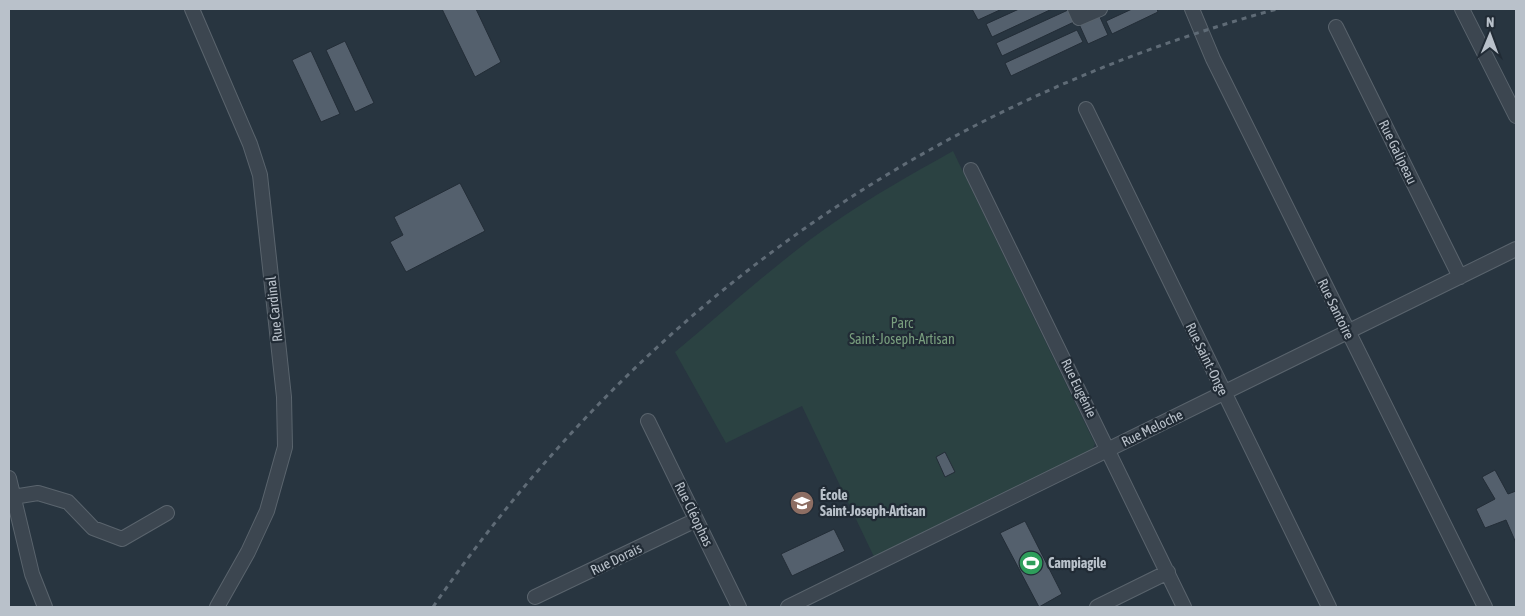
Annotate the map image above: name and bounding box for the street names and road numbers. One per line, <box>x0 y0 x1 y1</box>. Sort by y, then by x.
street label: Rue Galipeau <box>1376 117 1420 187</box>
street label: Rue Cardinal <box>263 275 285 343</box>
street label: Rue Santoire <box>1314 276 1358 342</box>
street label: Rue Saint-Onge <box>1182 320 1232 398</box>
street label: Rue Eugénie <box>1058 356 1100 420</box>
street label: Rue Meloche <box>1119 406 1185 450</box>
street label: Rue Cléophas <box>672 479 716 549</box>
street label: Rue Dorais <box>588 540 644 578</box>

